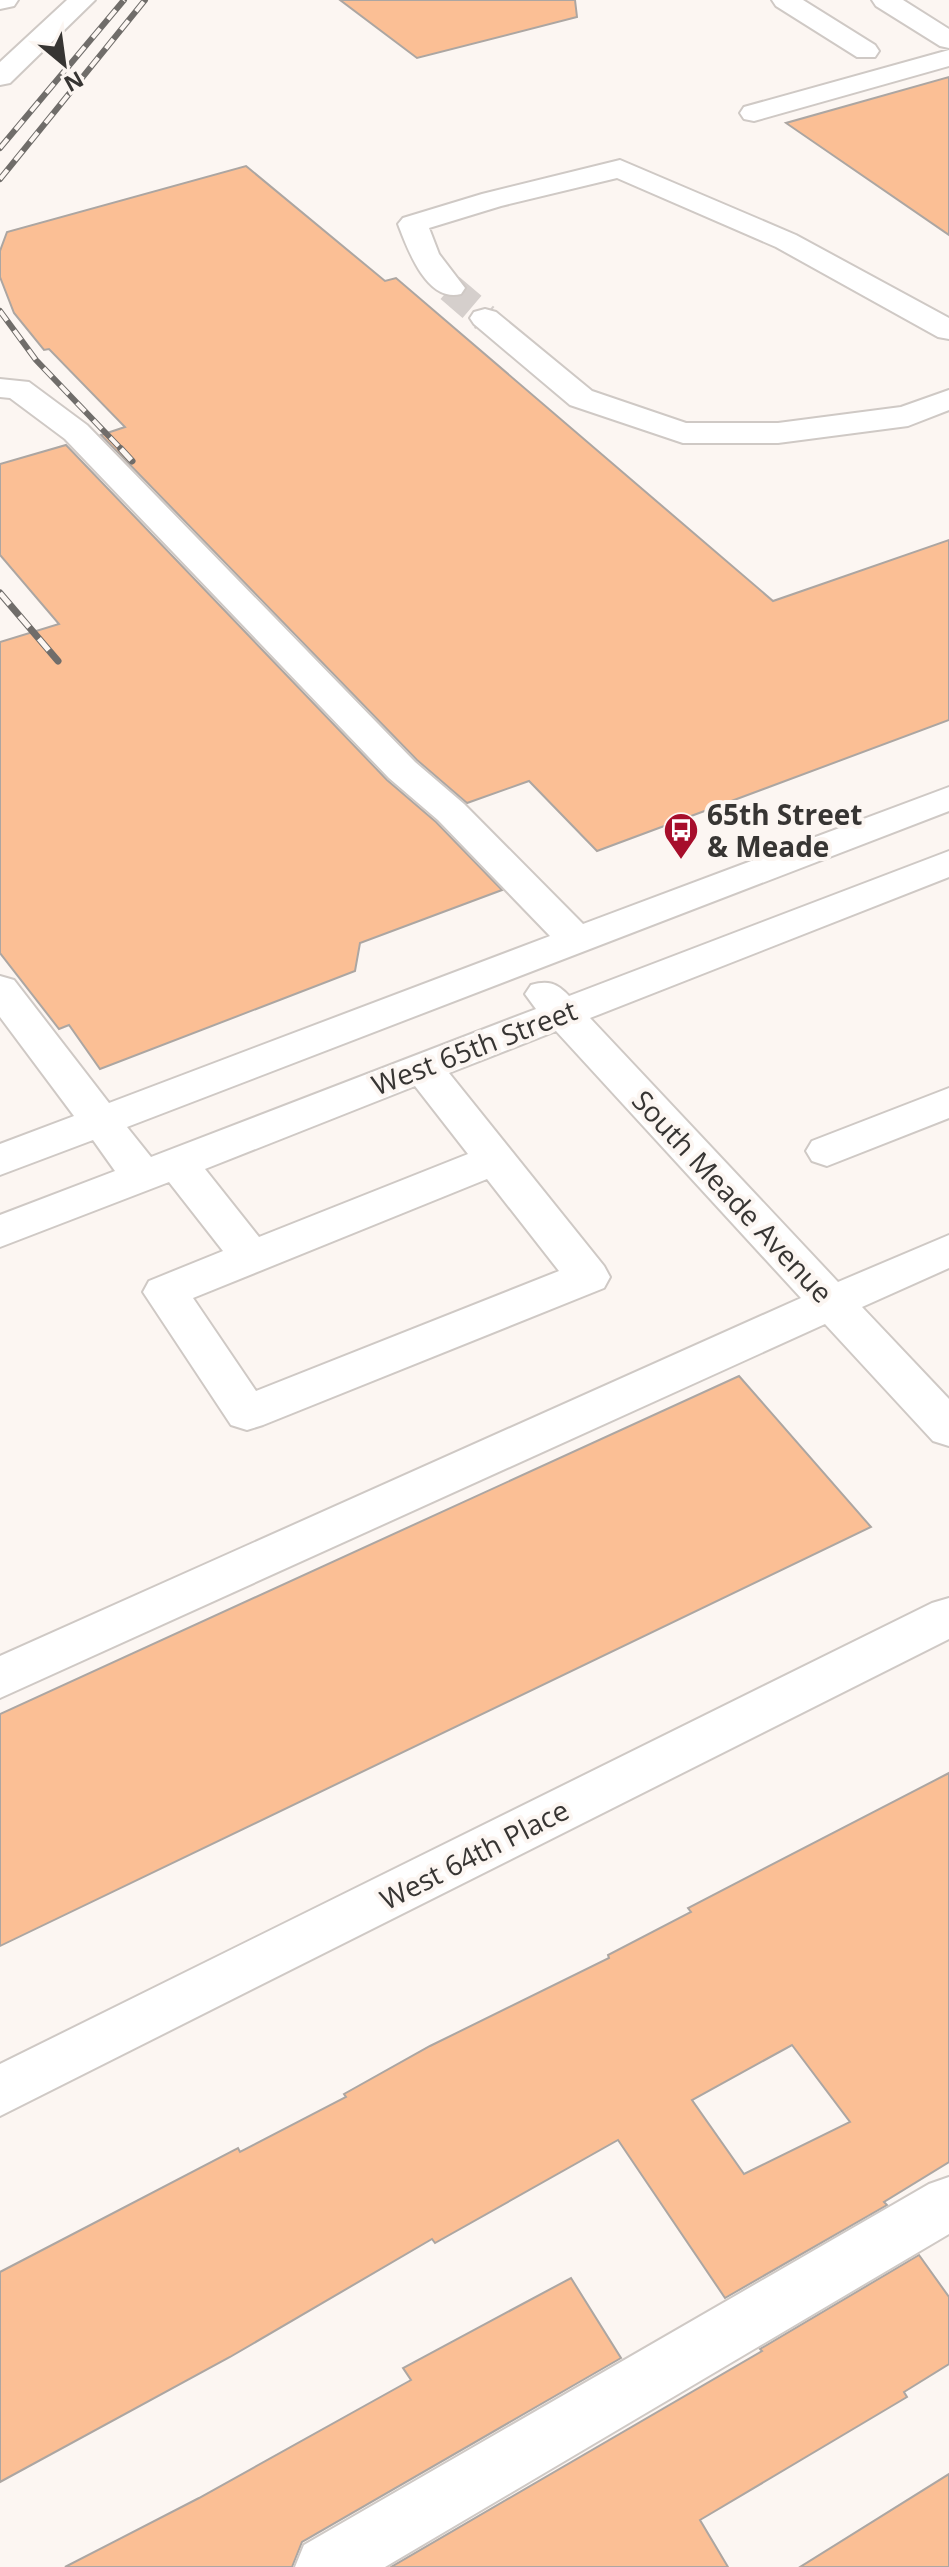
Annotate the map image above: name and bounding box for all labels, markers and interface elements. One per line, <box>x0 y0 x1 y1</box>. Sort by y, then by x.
north arrow <box>24 24 104 104</box>
text: N <box>59 65 89 100</box>
place label: 65th Street & Meade <box>707 795 862 865</box>
bus stop icon: 65th Street & Meade <box>662 811 700 861</box>
street label: West 65th Street <box>366 990 582 1104</box>
street label: South Meade Avenue <box>624 1081 842 1311</box>
street label: West 64th Place <box>373 1790 575 1918</box>

